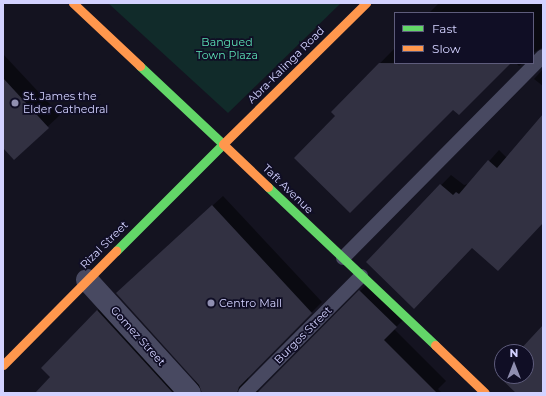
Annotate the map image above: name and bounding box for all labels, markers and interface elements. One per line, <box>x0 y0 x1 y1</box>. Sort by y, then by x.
legend <box>394 12 534 64</box>
text: Fast <box>432 21 457 36</box>
street label: Abra-Kalinga Road <box>245 24 327 106</box>
park label: Bangued Town Plaza <box>196 36 258 62</box>
text: Slow <box>432 41 461 56</box>
place label: St. James the Elder Cathedral <box>23 90 108 116</box>
marker: St. James the Elder Cathedral <box>10 98 20 108</box>
street label: Taft Avenue <box>260 162 316 216</box>
street label: Rizal Street <box>77 218 131 272</box>
place label: Centro Mall <box>219 296 282 310</box>
marker: Centro Mall <box>206 298 216 308</box>
street label: Gomez Street <box>108 304 168 368</box>
street label: Burgos Street <box>272 304 334 366</box>
north arrow <box>494 344 534 384</box>
text: N <box>510 346 518 360</box>

